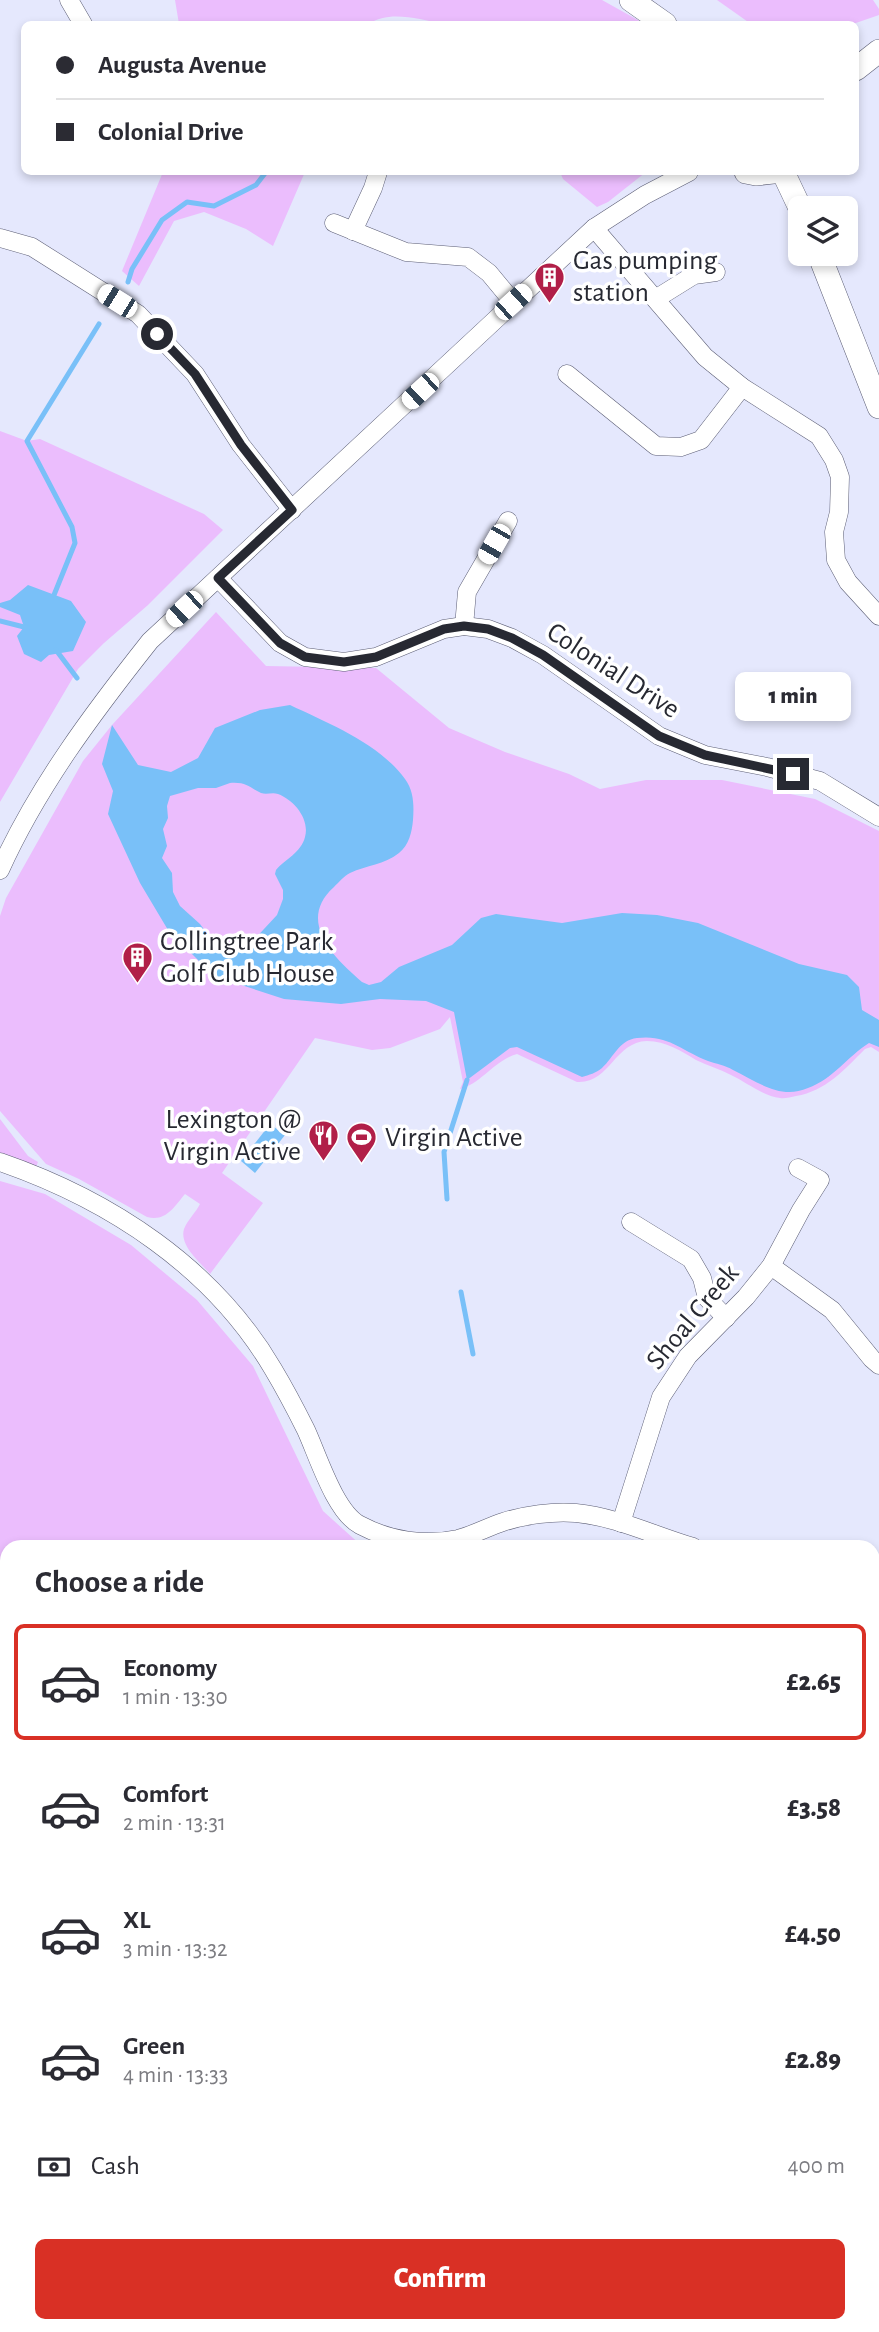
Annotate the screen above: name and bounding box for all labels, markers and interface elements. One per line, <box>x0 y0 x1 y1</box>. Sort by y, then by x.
text: Augusta Avenue <box>98 52 267 78</box>
text: Colonial Drive <box>98 119 244 145</box>
map controls <box>788 196 858 266</box>
button: layers <box>788 196 858 266</box>
place label: Gas pumping station <box>573 247 718 307</box>
building icon: Gas pumping station <box>533 260 567 304</box>
car <box>491 280 536 324</box>
car <box>94 281 141 321</box>
route start <box>141 318 173 350</box>
car <box>398 369 443 413</box>
car <box>475 521 514 567</box>
car <box>162 587 207 631</box>
street label: Colonial Drive <box>542 618 684 724</box>
callout: 1 min <box>735 672 851 722</box>
text: 1 min <box>769 685 817 708</box>
route end <box>777 758 809 790</box>
place label: Collingtree Park Golf Club House <box>160 928 335 988</box>
building icon: Collingtree Park Golf Club House <box>120 941 154 985</box>
place label: Lexington @ Virgin Active <box>163 1106 301 1166</box>
restaurant icon: Lexington @ Virgin Active <box>307 1119 341 1163</box>
sports icon: Virgin Active <box>345 1121 379 1165</box>
place label: Virgin Active <box>385 1124 523 1152</box>
street label: Shoal Creek <box>641 1259 745 1375</box>
text: Choose a ride <box>35 1566 204 1598</box>
icon: car <box>39 1651 102 1714</box>
text: Economy <box>123 1655 217 1681</box>
text: £2.65 <box>787 1669 841 1695</box>
text: 1 min · 13:30 <box>123 1686 228 1709</box>
icon: car <box>39 1777 102 1840</box>
text: Comfort <box>123 1781 208 1807</box>
text: £3.58 <box>787 1795 841 1821</box>
text: 2 min · 13:31 <box>123 1812 226 1835</box>
icon: car <box>39 1903 102 1966</box>
text: XL <box>123 1907 150 1933</box>
text: £4.50 <box>785 1921 841 1947</box>
text: 3 min · 13:32 <box>123 1938 228 1961</box>
icon: car <box>39 2029 102 2092</box>
text: Green <box>123 2033 185 2059</box>
text: £2.89 <box>785 2047 841 2073</box>
text: 4 min · 13:33 <box>123 2064 228 2087</box>
icon: cash <box>35 2148 73 2186</box>
text: Cash <box>91 2153 140 2179</box>
text: 400 m <box>787 2155 845 2178</box>
button: Confirm <box>35 2239 845 2319</box>

